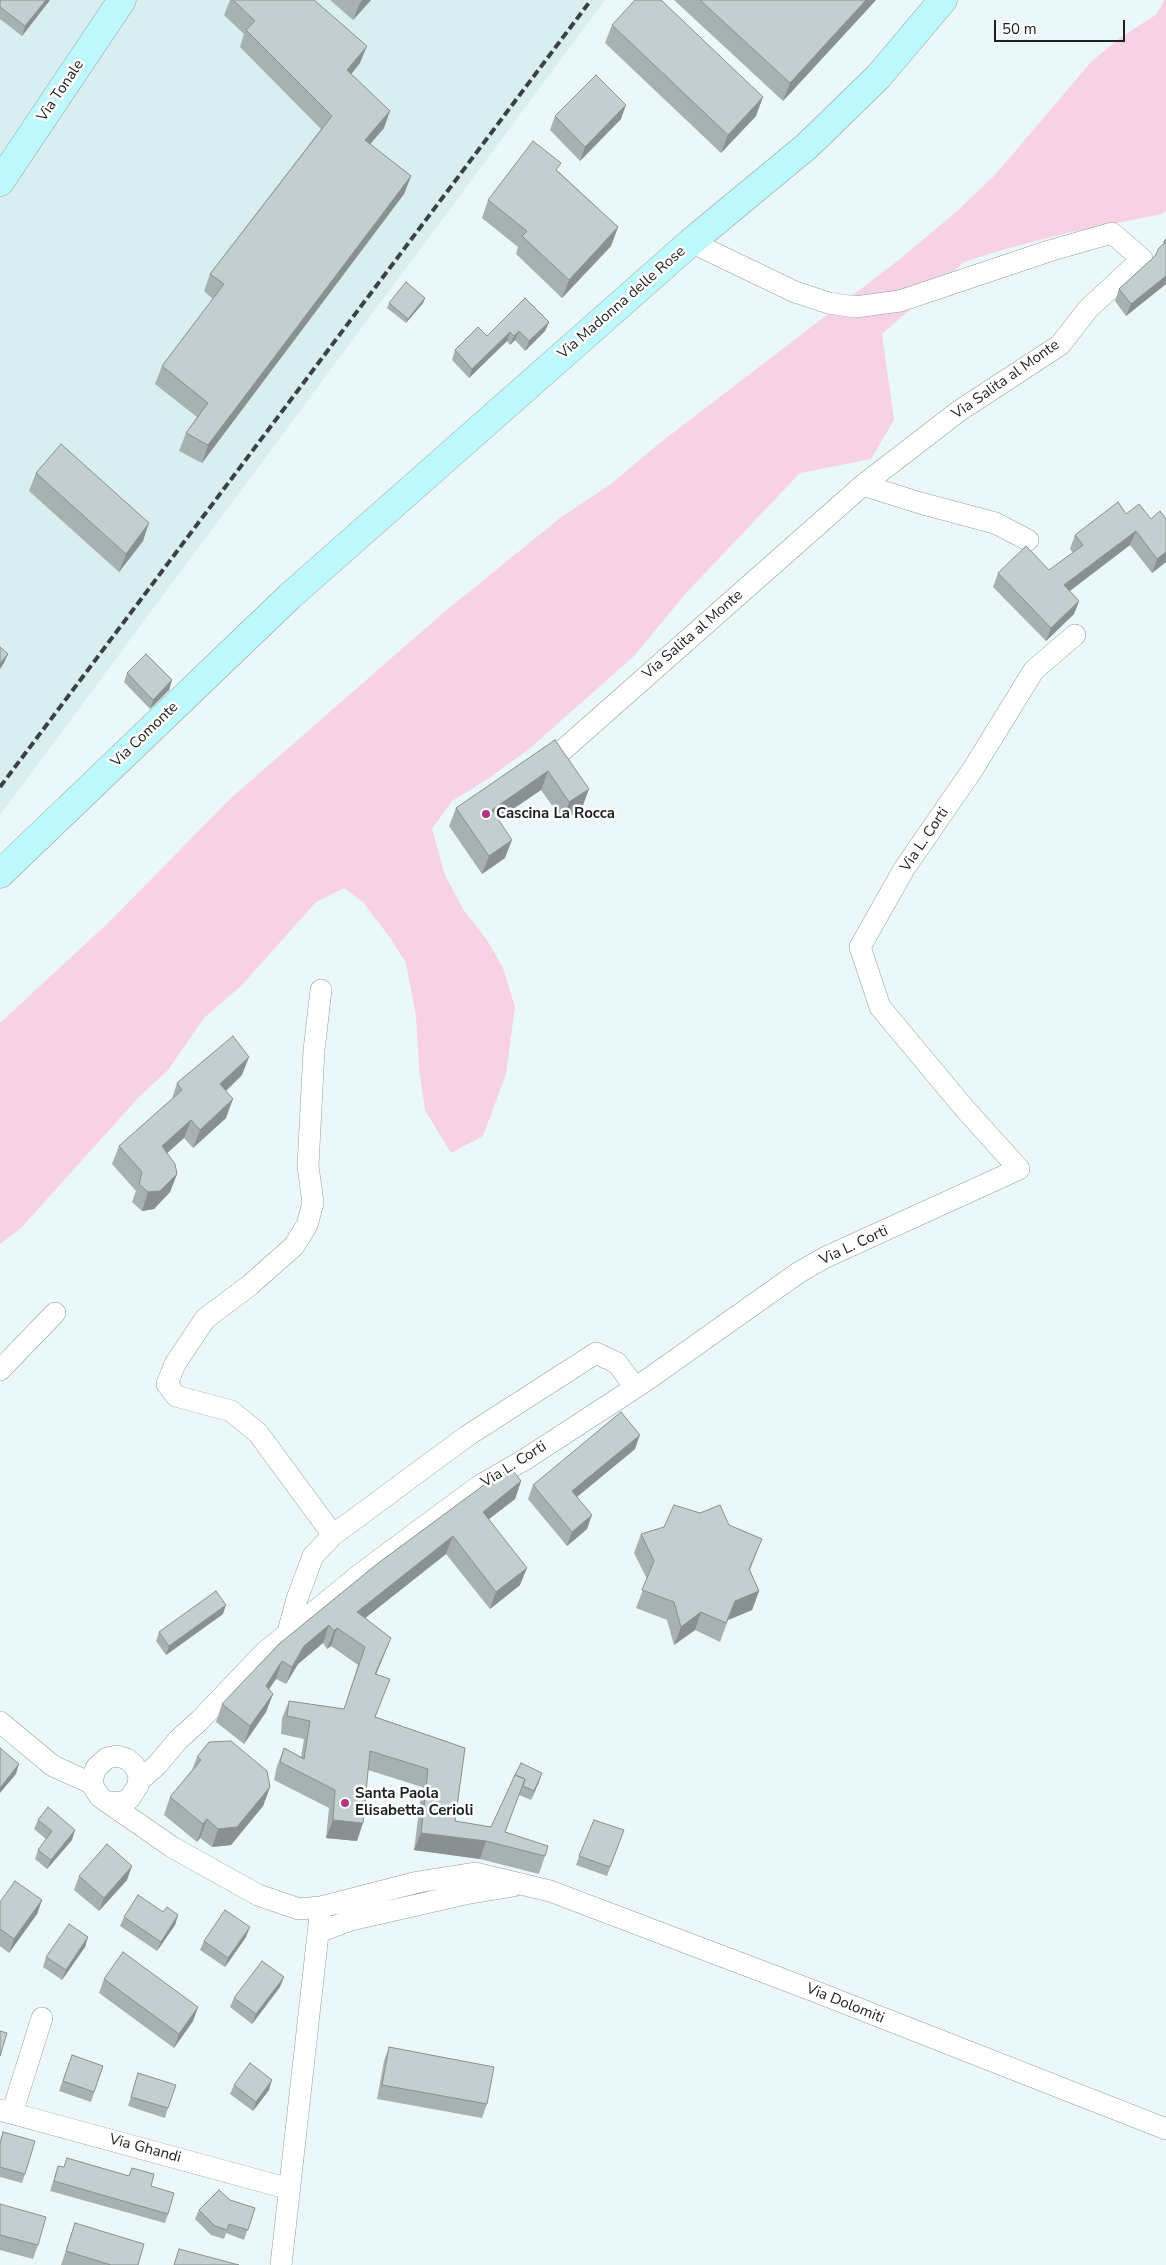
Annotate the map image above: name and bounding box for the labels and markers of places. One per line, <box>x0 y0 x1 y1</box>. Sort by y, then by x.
place label: Cascina La Rocca <box>496 805 615 823</box>
marker: Cascina La Rocca <box>480 808 492 820</box>
place label: Santa Paola Elisabetta Cerioli <box>355 1785 473 1820</box>
marker: Santa Paola Elisabetta Cerioli <box>339 1797 351 1809</box>

